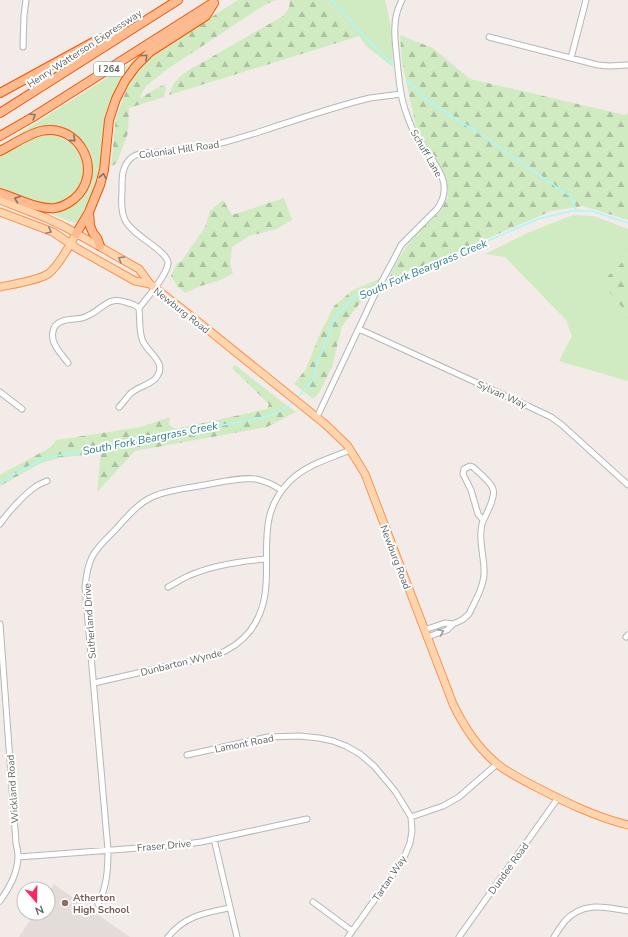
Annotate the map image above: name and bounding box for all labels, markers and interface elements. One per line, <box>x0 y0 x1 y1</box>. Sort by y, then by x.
street label: Henry Watterson Expressway <box>24 6 145 91</box>
one-way arrow <box>140 54 148 62</box>
road number: I 264 <box>94 62 124 76</box>
one-way arrow <box>29 114 36 121</box>
street label: Schuff Lane <box>407 127 445 180</box>
one-way arrow <box>69 135 76 142</box>
street label: Colonial Hill Road <box>138 137 220 163</box>
one-way arrow <box>98 172 106 179</box>
one-way arrow <box>13 195 20 203</box>
one-way arrow <box>45 226 53 234</box>
water label: South Fork Beargrass Creek <box>357 236 490 303</box>
one-way arrow <box>118 256 125 264</box>
street label: Newburg Road <box>150 284 213 337</box>
street label: Sylvan Way <box>474 378 530 413</box>
water label: South Fork Beargrass Creek <box>81 418 219 459</box>
street label: Newburg Road <box>376 523 414 592</box>
street label: Sutherland Drive <box>80 583 100 659</box>
one-way arrow <box>438 628 445 636</box>
street label: Dunbarton Wynde <box>139 646 224 680</box>
street label: Lamont Road <box>213 731 275 757</box>
street label: Wickland Road <box>4 754 22 824</box>
street label: Fraser Drive <box>136 837 192 855</box>
street label: Dundee Road <box>485 840 532 897</box>
street label: Tartan Way <box>369 852 411 904</box>
north arrow <box>16 881 56 921</box>
place label: Atherton High School <box>73 891 130 917</box>
marker: Atherton High School <box>60 898 70 908</box>
text: N <box>33 901 46 918</box>

